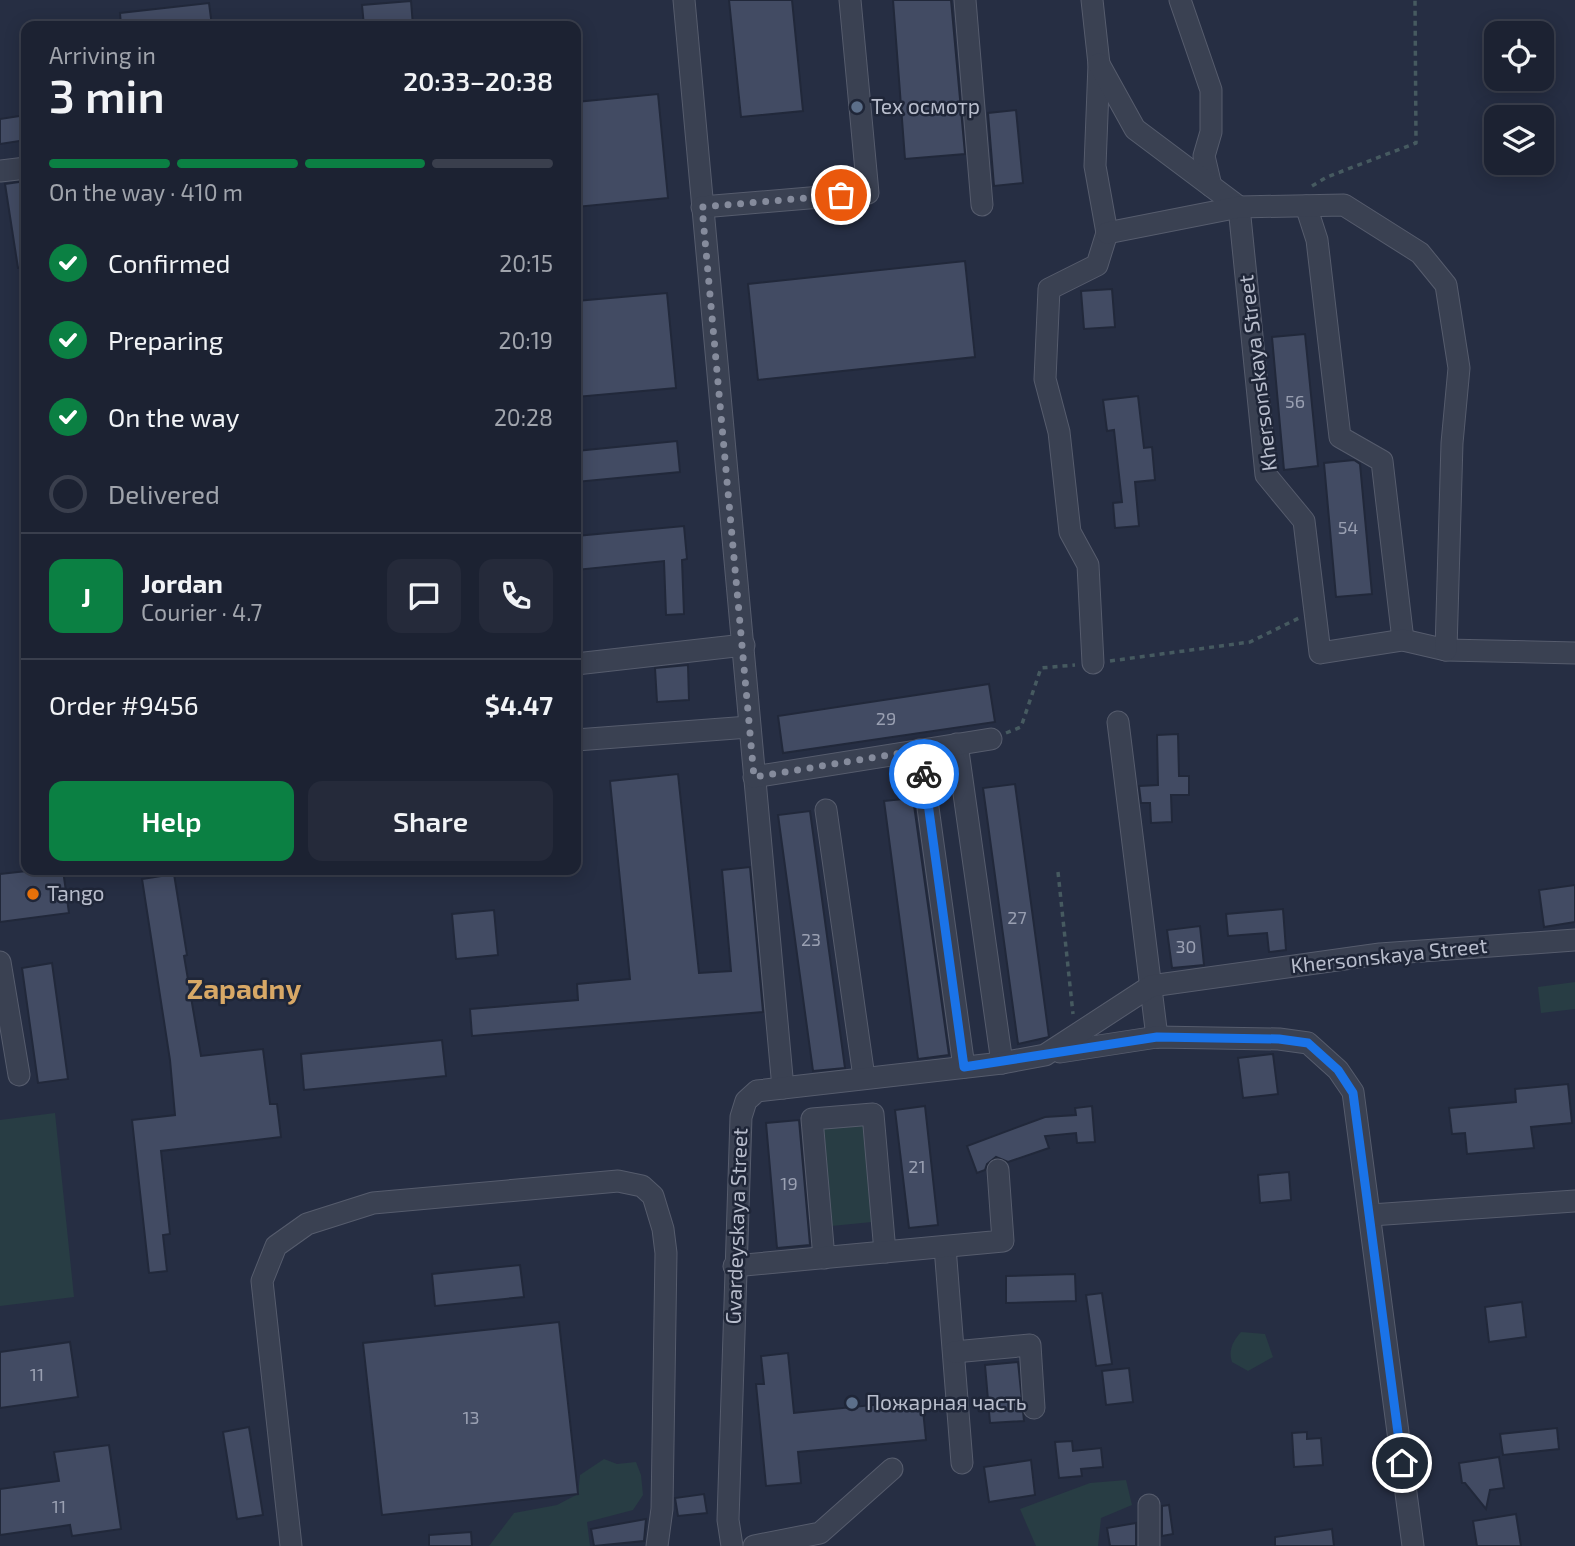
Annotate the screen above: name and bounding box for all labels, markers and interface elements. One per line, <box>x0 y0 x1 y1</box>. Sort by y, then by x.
map controls <box>1484 21 1554 175</box>
button: locate <box>1484 21 1554 91</box>
text: Arriving in <box>49 41 156 69</box>
text: 20:33–20:38 <box>403 65 553 96</box>
text: 3 min <box>49 67 165 122</box>
place label: Тех осмотр <box>871 93 980 118</box>
marker: Тех осмотр <box>849 99 865 115</box>
button: layers <box>1484 105 1554 175</box>
pin <box>811 165 871 225</box>
icon: bag <box>822 176 860 214</box>
text: On the way · 410 m <box>49 178 243 206</box>
icon: check <box>49 244 87 282</box>
text: Confirmed <box>108 247 231 278</box>
text: 20:15 <box>499 249 553 277</box>
street label: Khersonskaya Street <box>1232 274 1281 473</box>
icon: check <box>49 321 87 359</box>
text: Preparing <box>108 324 223 355</box>
text: 20:19 <box>498 326 553 354</box>
house number: 56 <box>1285 390 1305 412</box>
icon: check <box>49 398 87 436</box>
text: On the way <box>108 401 239 432</box>
text: 20:28 <box>494 403 553 431</box>
text: Delivered <box>108 478 220 509</box>
house number: 54 <box>1338 516 1358 538</box>
button: chat <box>387 559 461 633</box>
button: phone <box>479 559 553 633</box>
text: Jordan <box>141 567 223 598</box>
text: J <box>81 581 91 612</box>
text: Courier · 4.7 <box>141 598 262 626</box>
text: Order #9456 <box>49 689 199 720</box>
text: $4.47 <box>485 689 553 720</box>
house number: 29 <box>876 707 896 729</box>
courier <box>889 739 959 809</box>
icon: bike <box>905 755 943 793</box>
button: Help <box>49 781 294 861</box>
button: Share <box>308 781 553 861</box>
place label: Tango <box>47 880 105 905</box>
marker: Tango <box>25 886 41 902</box>
house number: 27 <box>1007 906 1027 928</box>
house number: 23 <box>801 928 821 950</box>
street label: Khersonskaya Street <box>1289 932 1488 977</box>
house number: 30 <box>1176 935 1196 957</box>
district label: Zapadny <box>187 971 301 1005</box>
street label: Gvardeyskaya Street <box>720 1127 751 1325</box>
house number: 21 <box>908 1155 926 1177</box>
house number: 19 <box>780 1172 798 1194</box>
house number: 11 <box>30 1363 44 1385</box>
place label: Пожарная часть <box>866 1389 1027 1414</box>
marker: Пожарная часть <box>844 1395 860 1411</box>
house number: 13 <box>462 1406 480 1428</box>
pin <box>1372 1433 1432 1493</box>
icon: home <box>1383 1444 1421 1482</box>
house number: 11 <box>52 1495 66 1517</box>

